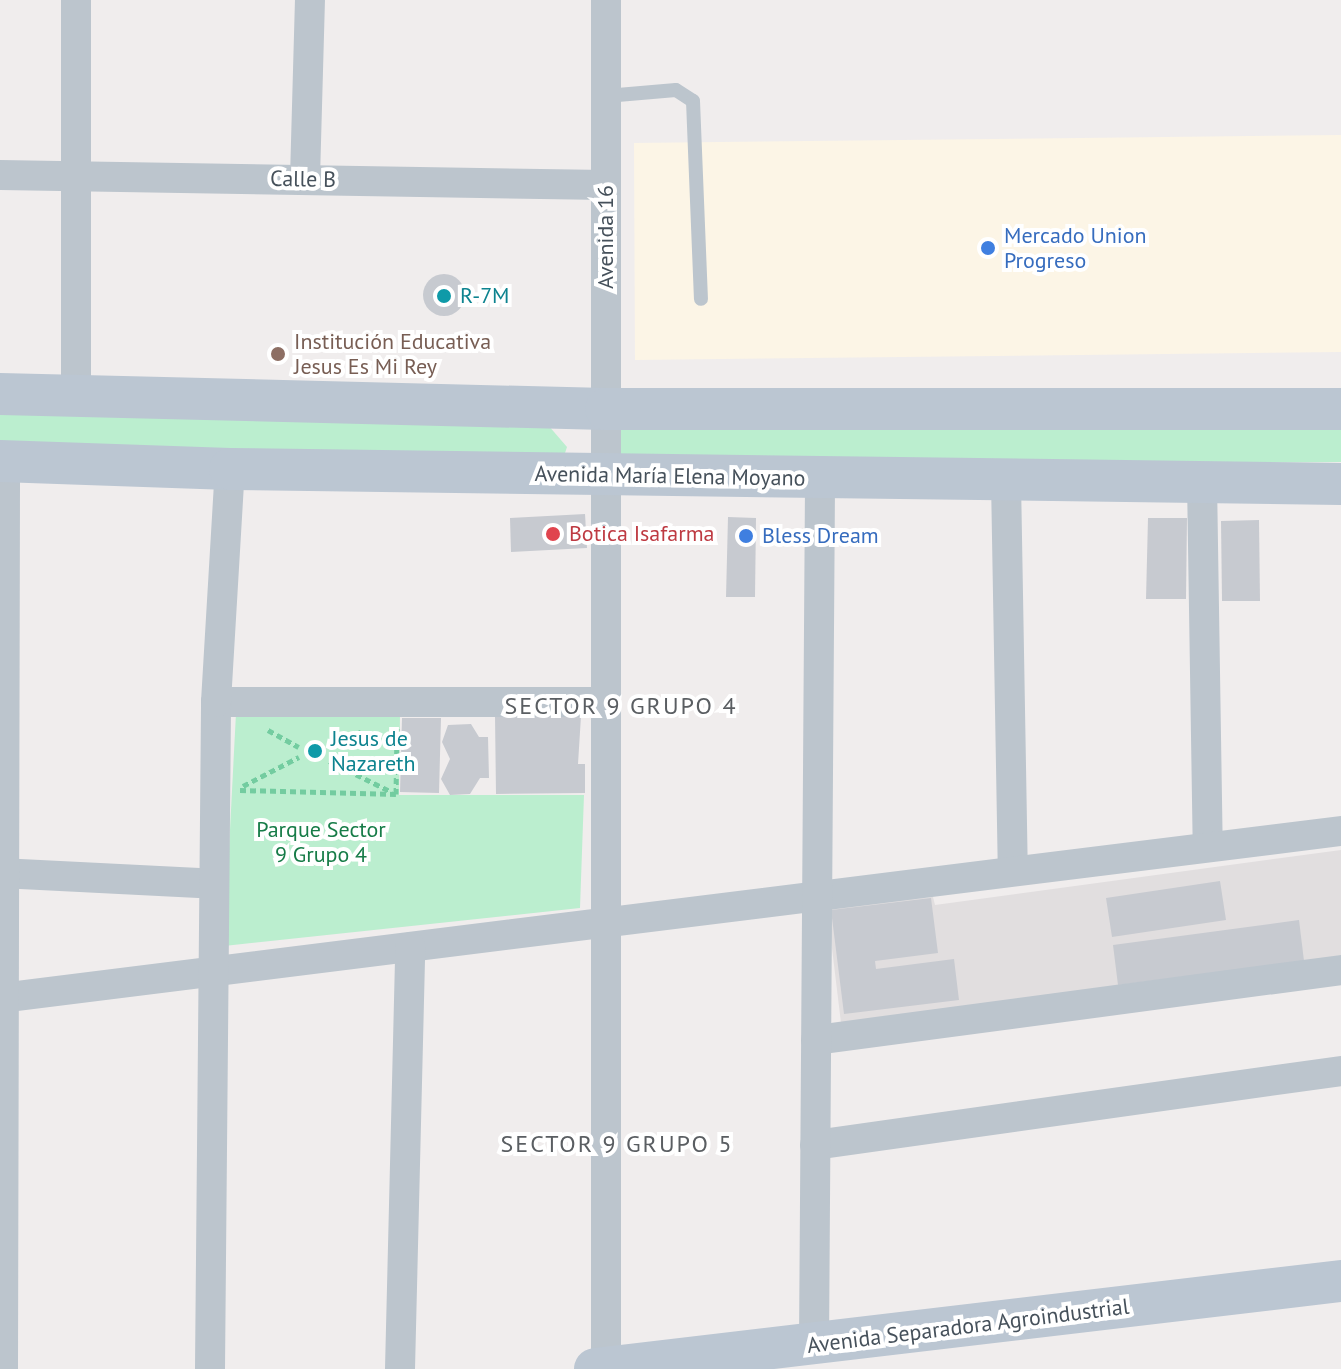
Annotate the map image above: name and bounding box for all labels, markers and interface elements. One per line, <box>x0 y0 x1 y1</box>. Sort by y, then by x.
street label: Calle B <box>270 165 336 193</box>
street label: Avenida 16 <box>593 185 619 289</box>
place label: Mercado Union Progreso <box>1004 222 1146 274</box>
marker: Mercado Union Progreso <box>979 239 997 257</box>
place label: R-7M <box>460 283 510 309</box>
marker: R-7M <box>435 287 453 305</box>
place label: Institución Educativa Jesus Es Mi Rey <box>294 328 491 380</box>
marker: Institución Educativa Jesus Es Mi Rey <box>269 345 287 363</box>
street label: Avenida María Elena Moyano <box>534 460 806 492</box>
place label: Botica Isafarma <box>569 521 714 547</box>
place label: Bless Dream <box>762 523 879 549</box>
marker: Botica Isafarma <box>544 525 562 543</box>
marker: Bless Dream <box>737 527 755 545</box>
district label: SECTOR 9 GRUPO 4 <box>505 692 737 720</box>
place label: Jesus de Nazareth <box>331 725 416 776</box>
marker: Jesus de Nazareth <box>306 742 324 760</box>
park label: Parque Sector 9 Grupo 4 <box>256 816 386 868</box>
district label: SECTOR 9 GRUPO 5 <box>501 1130 733 1158</box>
street label: Avenida Separadora Agroindustrial <box>805 1293 1131 1359</box>

